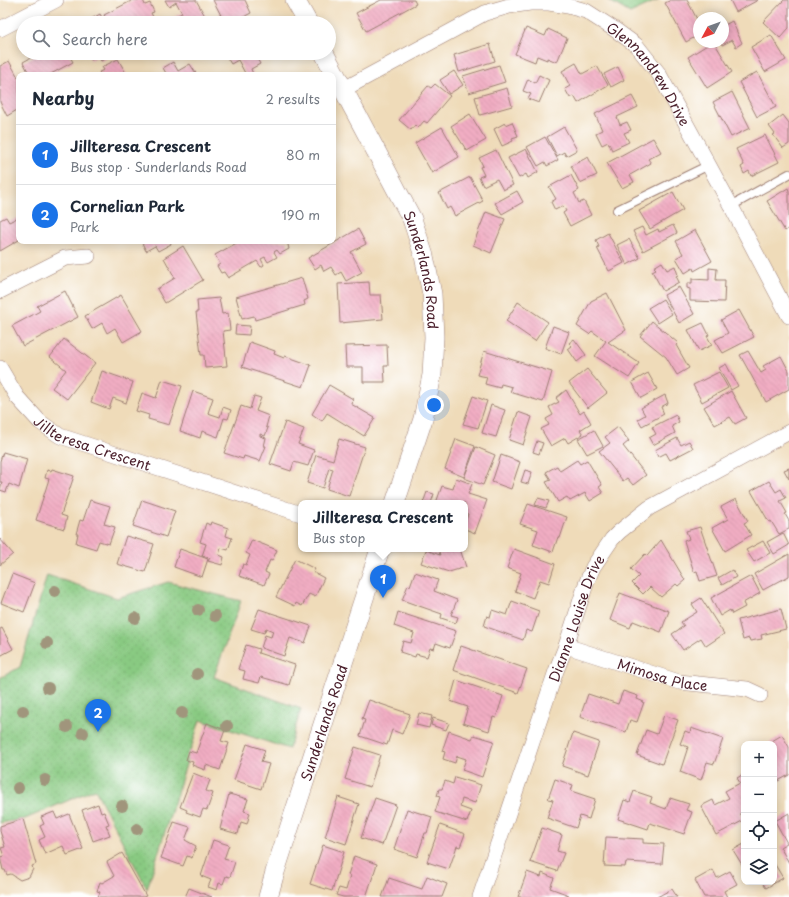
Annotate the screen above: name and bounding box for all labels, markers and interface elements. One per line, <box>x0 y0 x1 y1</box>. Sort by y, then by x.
north arrow <box>693 12 729 48</box>
search box <box>16 16 336 60</box>
street label: Glennandrew Drive <box>602 16 696 130</box>
icon: search <box>30 27 52 49</box>
text: Search here <box>62 27 148 50</box>
text: Nearby <box>32 85 94 111</box>
text: 2 results <box>266 89 320 108</box>
text: Jillteresa Crescent <box>70 134 211 157</box>
text: 1 <box>42 145 48 164</box>
text: 80 m <box>286 145 320 164</box>
text: Bus stop · Sunderlands Road <box>70 157 247 176</box>
text: Cornelian Park <box>70 194 185 217</box>
text: 2 <box>40 205 50 224</box>
text: 190 m <box>281 205 320 224</box>
street label: Sunderlands Road <box>399 206 444 330</box>
text: Park <box>70 217 99 236</box>
your location <box>424 395 444 415</box>
street label: Jillteresa Crescent <box>29 411 154 475</box>
popup <box>298 500 468 552</box>
text: Jillteresa Crescent <box>312 505 454 528</box>
text: Bus stop <box>312 528 365 547</box>
street label: Dianne Louise Drive <box>543 550 609 684</box>
pin: 1 <box>370 565 396 598</box>
street label: Mimosa Place <box>615 653 709 695</box>
street label: Sunderlands Road <box>295 662 352 784</box>
pin: 2 <box>85 699 111 732</box>
map controls <box>741 741 777 885</box>
button: + <box>741 741 777 777</box>
button: − <box>741 777 777 813</box>
button: locate <box>741 813 777 849</box>
button: layers <box>741 849 777 885</box>

